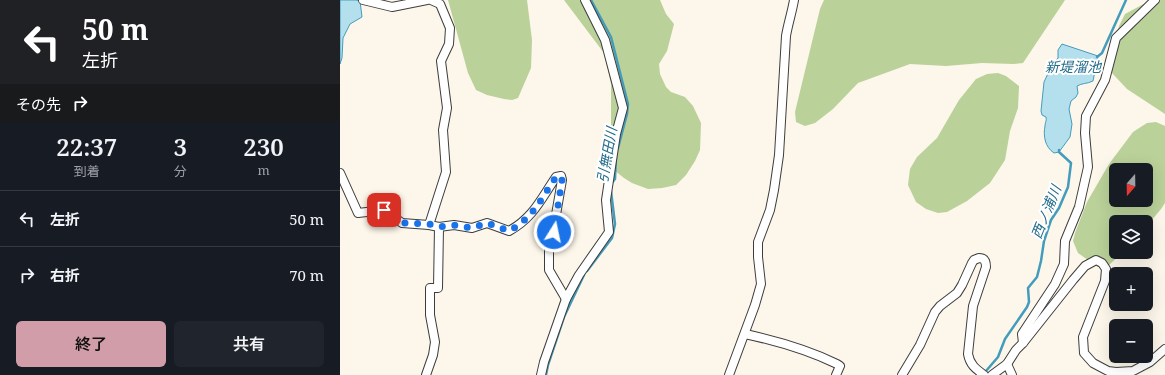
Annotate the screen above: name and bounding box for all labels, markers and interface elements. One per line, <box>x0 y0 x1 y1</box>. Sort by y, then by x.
text: 50 m <box>82 10 149 48</box>
icon: left <box>16 16 68 68</box>
text: 左折 <box>82 48 118 72</box>
water label: 新堤溜池 <box>1045 57 1103 76</box>
icon: right <box>69 92 91 114</box>
text: その先 <box>16 94 61 114</box>
water label: 引無田川 <box>592 124 621 184</box>
text: 22:37 <box>56 130 117 163</box>
text: 3 <box>174 130 187 163</box>
text: 230 <box>243 130 284 163</box>
text: m <box>257 161 270 179</box>
text: 到着 <box>74 162 100 180</box>
text: 分 <box>174 162 187 180</box>
north arrow <box>1109 163 1153 207</box>
map controls <box>1109 163 1153 363</box>
water label: 西ノ浦川 <box>1026 180 1066 241</box>
pin <box>367 193 401 227</box>
icon: arrive <box>373 199 395 221</box>
icon: left <box>16 208 38 230</box>
text: 左折 <box>50 209 80 229</box>
text: 50 m <box>289 209 324 229</box>
position arrow <box>533 211 575 253</box>
button: layers <box>1109 215 1153 259</box>
icon: right <box>16 264 38 286</box>
text: 右折 <box>50 265 80 285</box>
text: 70 m <box>289 265 324 285</box>
button: + <box>1109 267 1153 311</box>
button: − <box>1109 319 1153 363</box>
button: 終了 <box>16 321 166 367</box>
button: 共有 <box>174 321 324 367</box>

